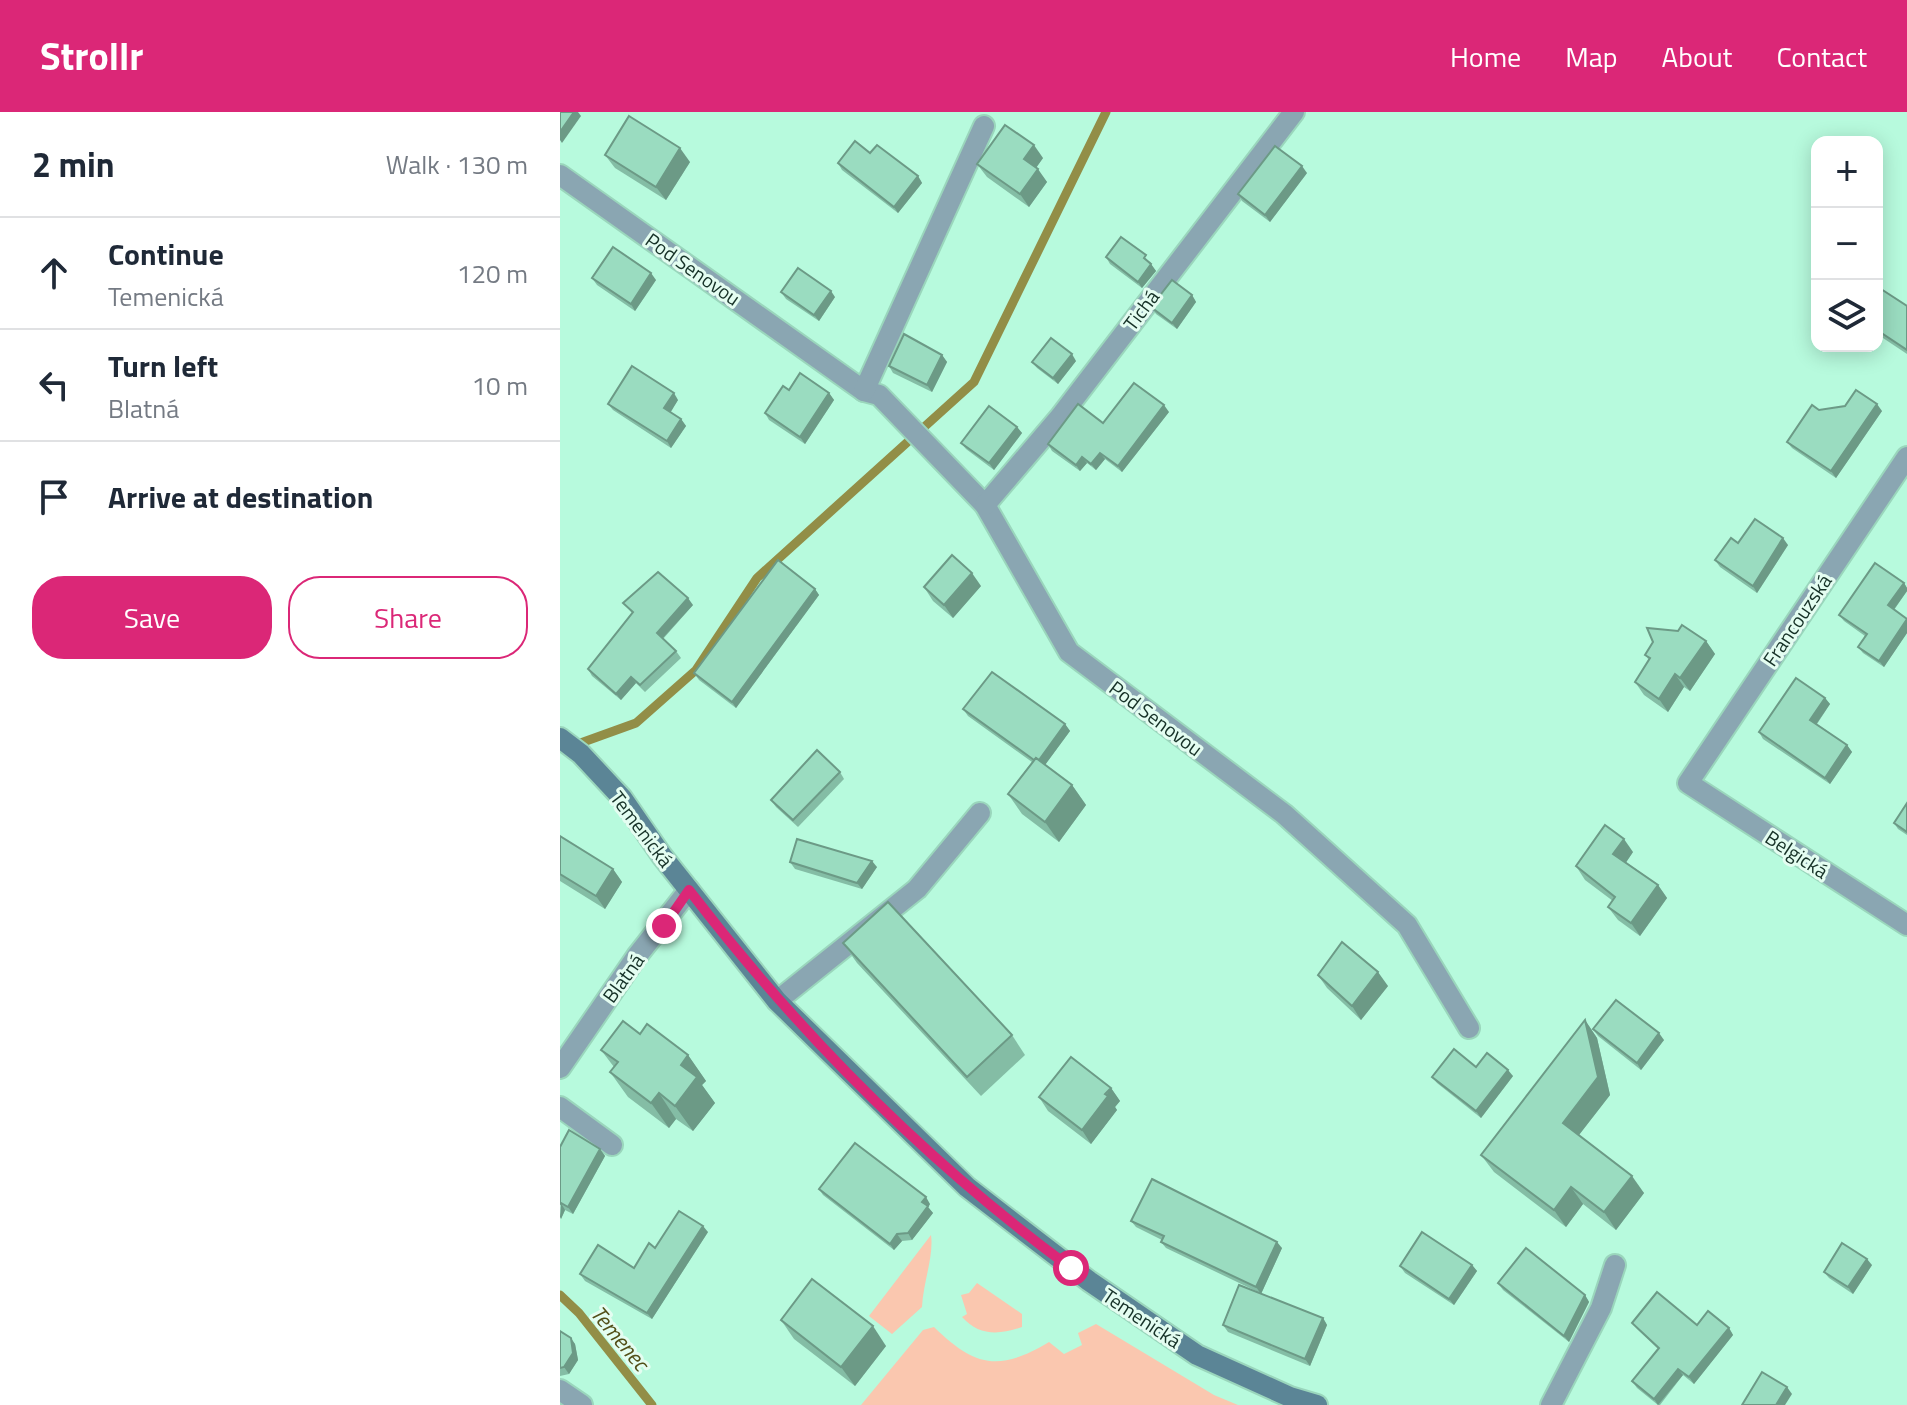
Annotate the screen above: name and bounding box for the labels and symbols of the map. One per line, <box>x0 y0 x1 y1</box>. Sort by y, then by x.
street label: Pod Senovou <box>639 225 747 313</box>
street label: Tichá <box>1115 283 1167 337</box>
street label: Francouzská <box>1755 568 1839 672</box>
street label: Pod Senovou <box>1103 673 1209 763</box>
street label: Temenická <box>603 784 681 874</box>
street label: Belgická <box>1759 822 1835 886</box>
route end <box>646 908 682 944</box>
street label: Blatná <box>594 947 652 1009</box>
route start <box>1053 1250 1089 1286</box>
street label: Temenická <box>1096 1280 1188 1356</box>
water label: Temenec <box>583 1298 659 1380</box>

